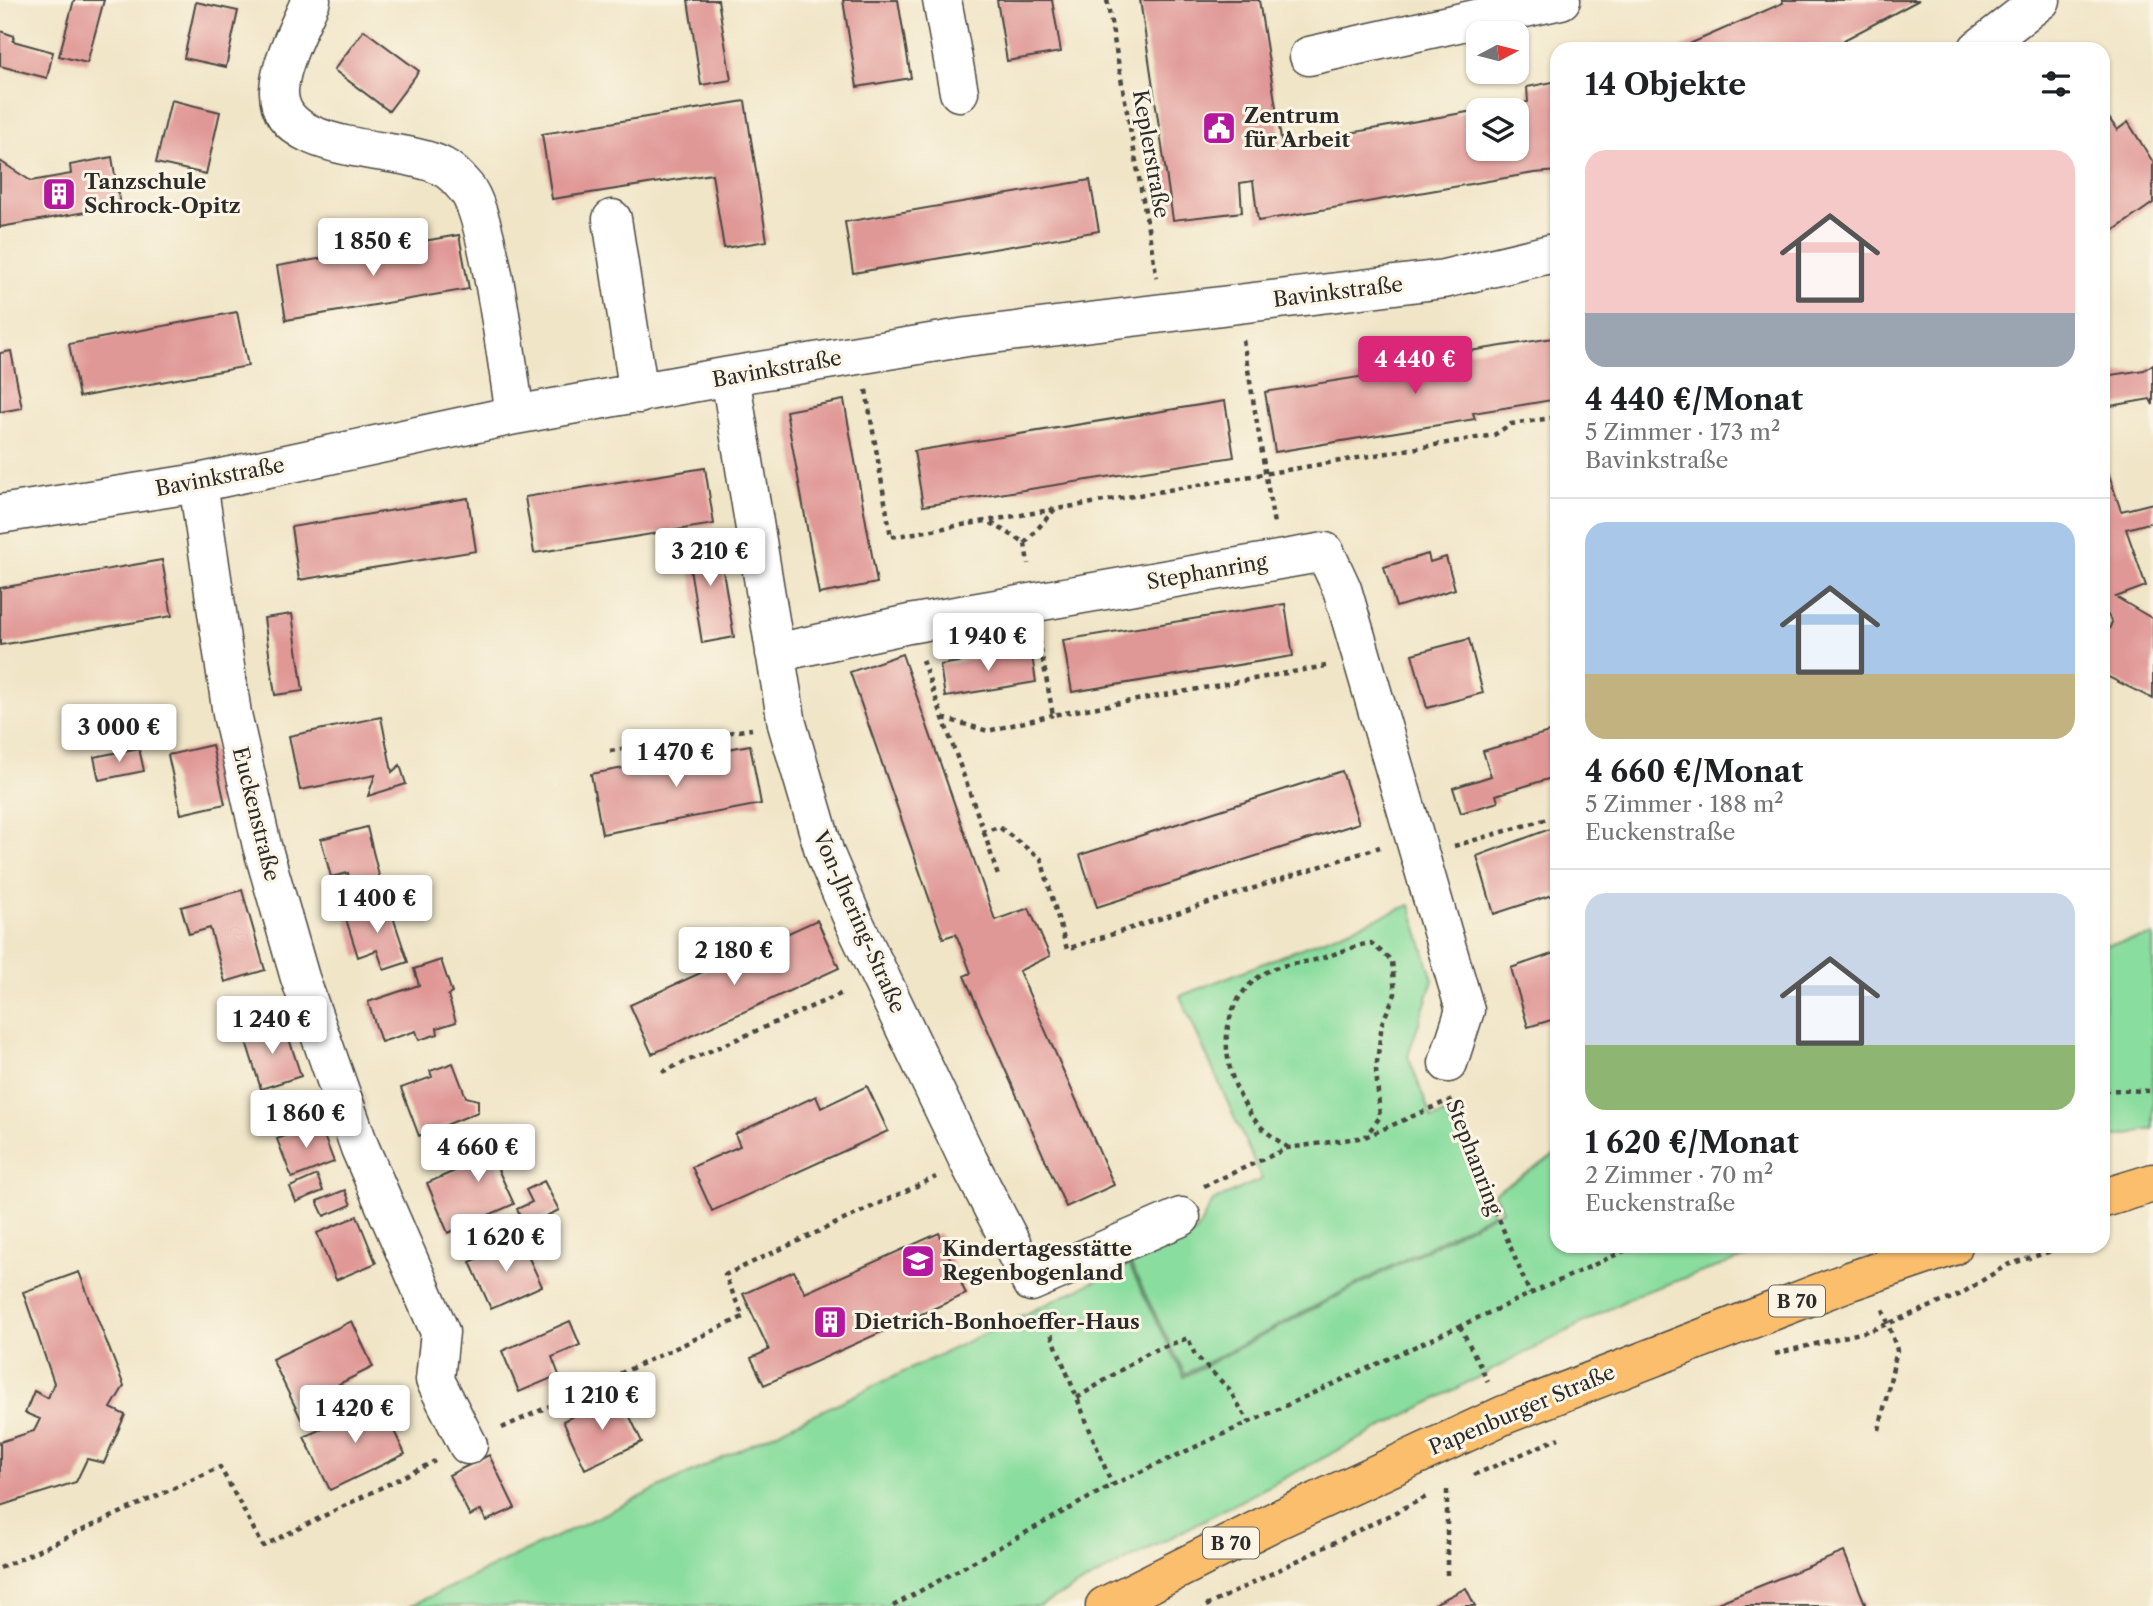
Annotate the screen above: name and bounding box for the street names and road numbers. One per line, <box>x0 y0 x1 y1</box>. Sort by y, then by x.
street label: Keplerstraße <box>1128 88 1175 220</box>
street label: Bavinkstraße <box>1271 271 1404 312</box>
street label: Bavinkstraße <box>710 345 844 392</box>
street label: Bavinkstraße <box>153 452 287 501</box>
street label: Stephanring <box>1145 548 1270 594</box>
street label: Euckenstraße <box>228 744 285 884</box>
street label: Von-Jhering-Straße <box>808 826 911 1017</box>
street label: Stephanring <box>1441 1096 1508 1219</box>
road number: B 70 <box>1769 1286 1825 1316</box>
street label: Papenburger Straße <box>1425 1359 1619 1460</box>
road number: B 70 <box>1203 1527 1259 1558</box>

